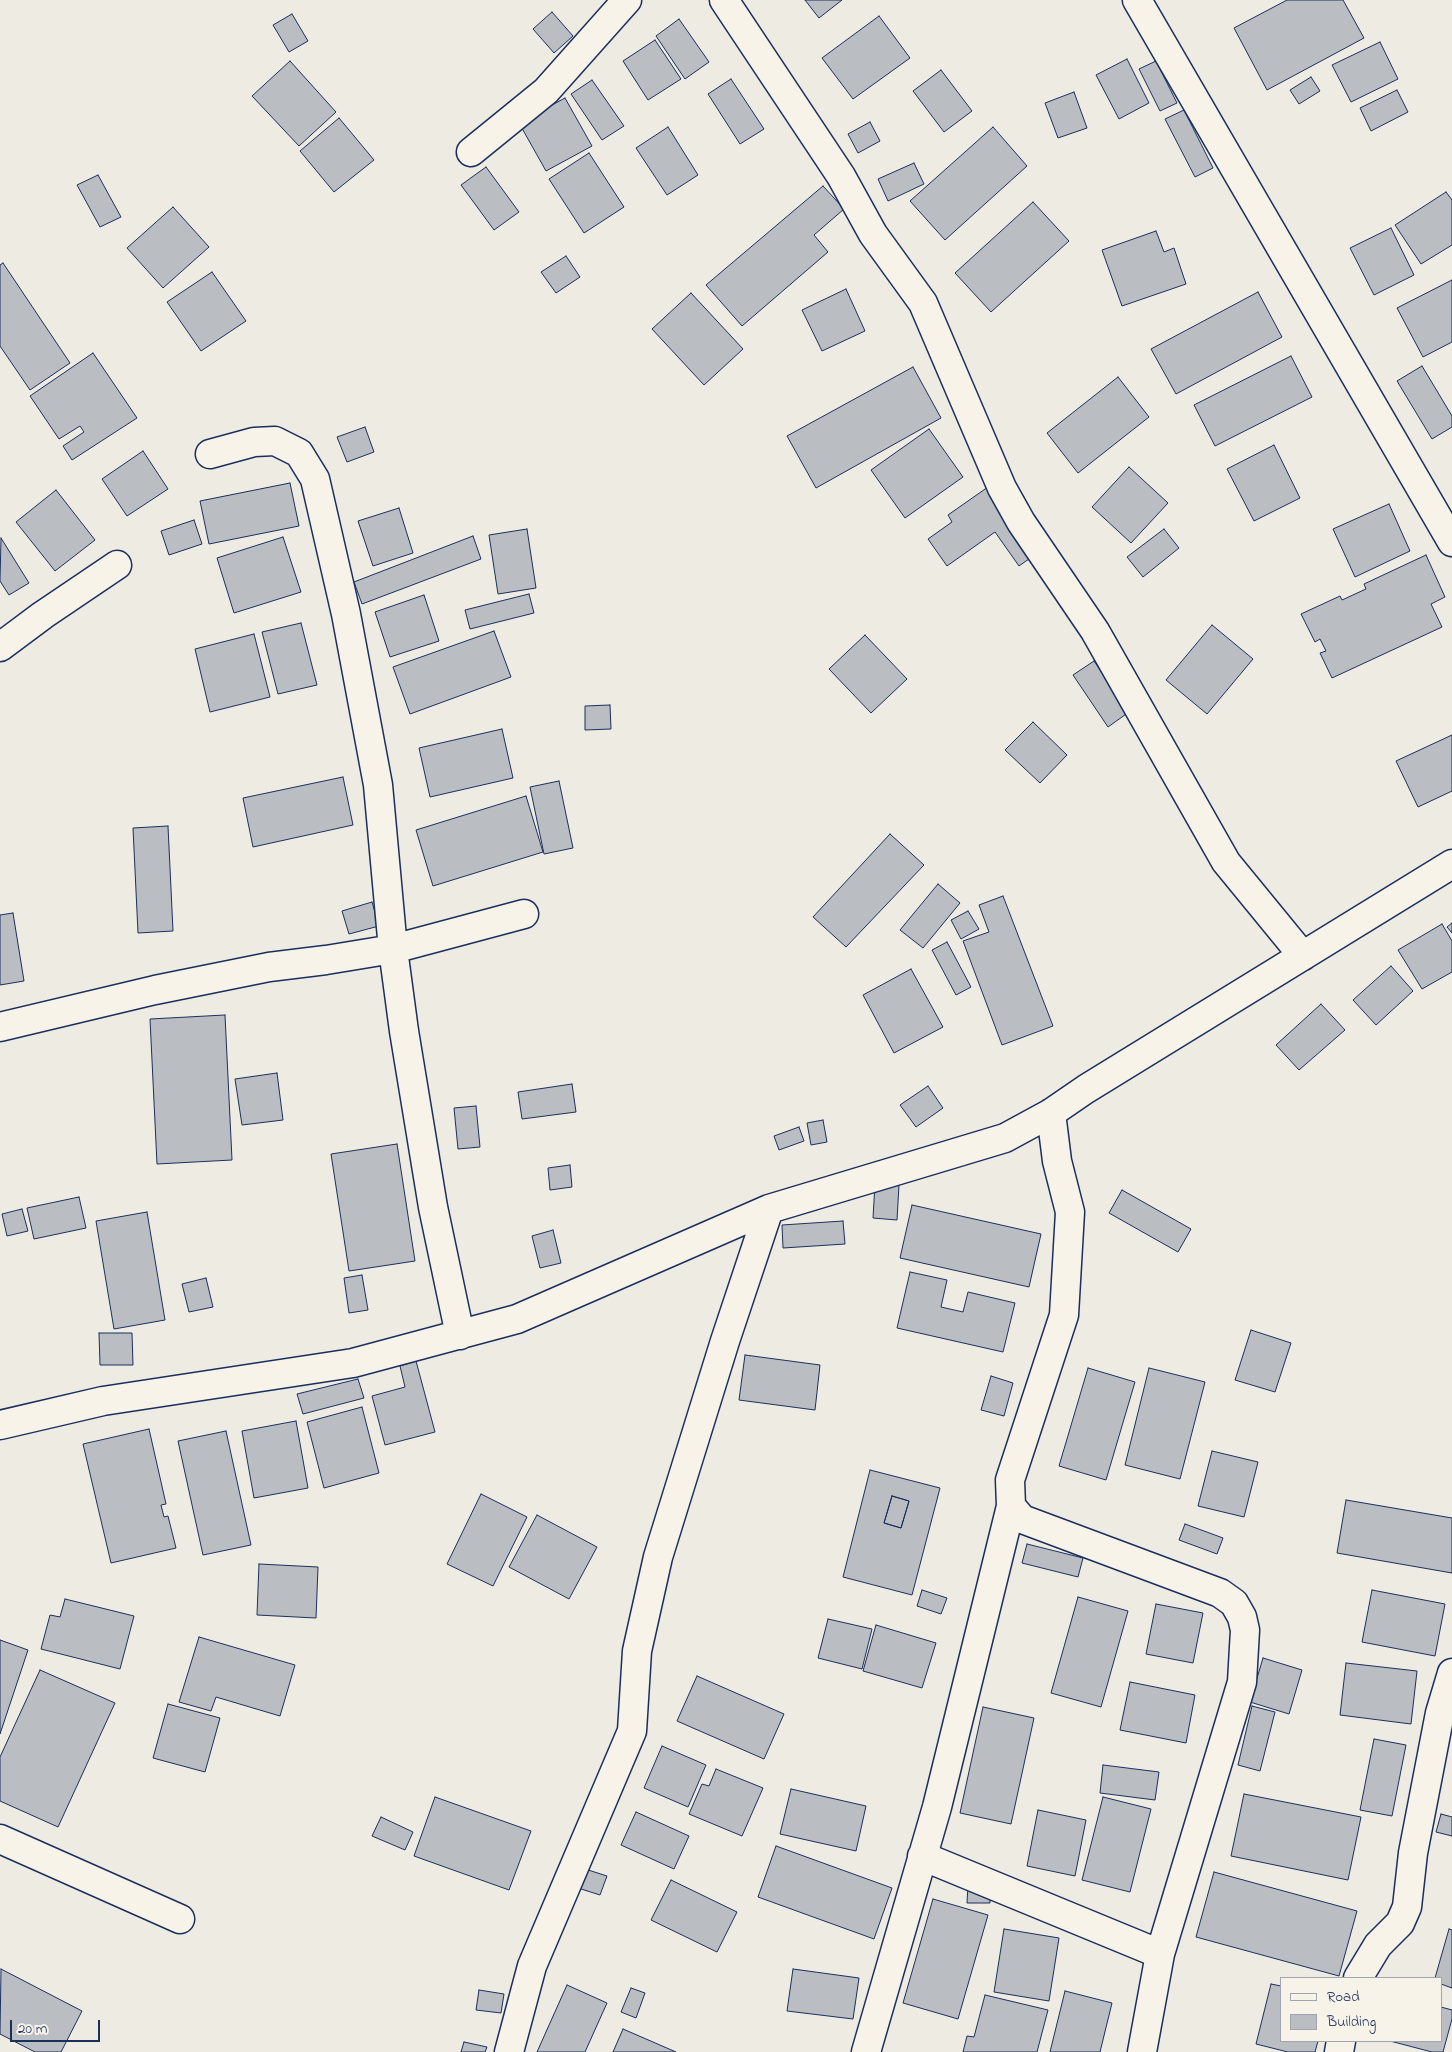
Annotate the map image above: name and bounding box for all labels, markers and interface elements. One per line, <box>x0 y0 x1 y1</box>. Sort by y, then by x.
legend <box>1280 1977 1442 2042</box>
text: Road <box>1327 1986 1360 2008</box>
scale bar <box>12 2010 102 2042</box>
text: Building <box>1327 2011 1376 2033</box>
text: 20 m <box>18 2018 47 2040</box>

